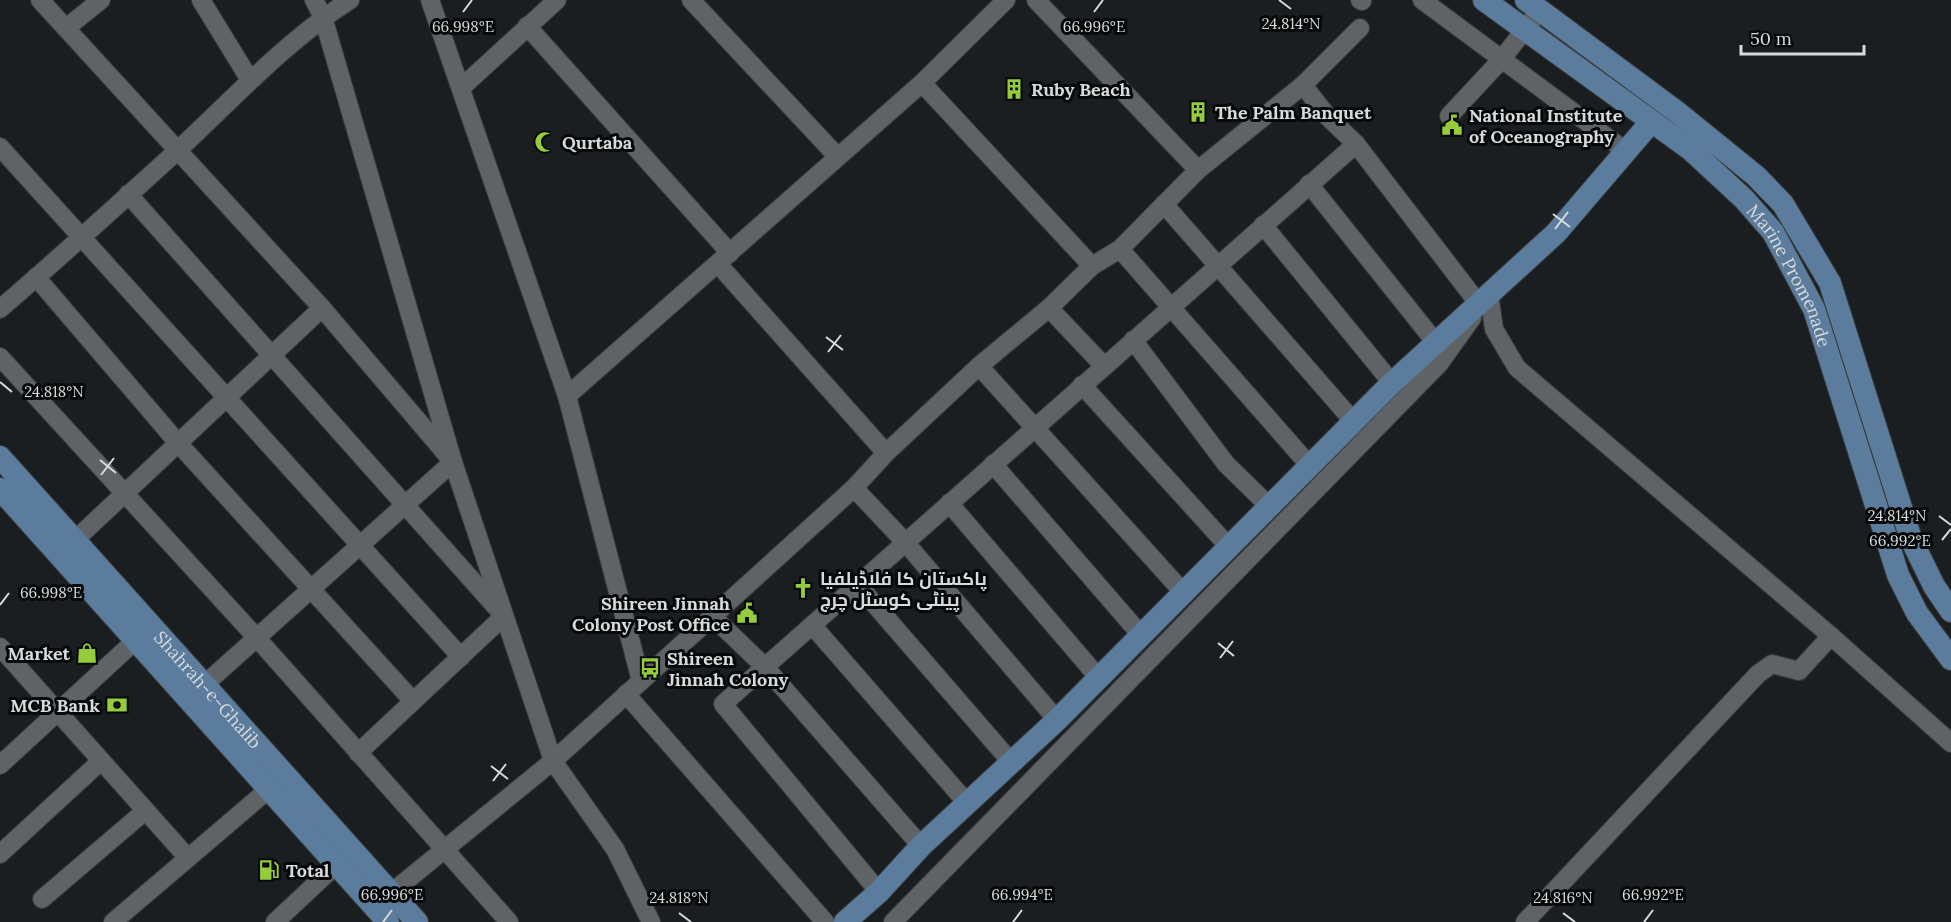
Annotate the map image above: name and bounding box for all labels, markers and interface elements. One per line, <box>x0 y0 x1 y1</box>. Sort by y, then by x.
text: 24.814°N <box>1262 14 1320 33</box>
text: 66.998°E <box>432 17 494 36</box>
text: 66.996°E <box>1063 17 1125 36</box>
scale bar <box>1741 18 1864 56</box>
text: 50 m <box>1750 27 1792 50</box>
building icon: Ruby Beach <box>1002 77 1026 101</box>
place label: Ruby Beach <box>1031 78 1131 101</box>
building icon: The Palm Banquet <box>1186 100 1210 124</box>
place label: The Palm Banquet <box>1215 101 1372 124</box>
place label: National Institute of Oceanography <box>1469 104 1623 148</box>
public building icon: National Institute of Oceanography <box>1440 113 1464 137</box>
mosque icon: Qurtaba <box>533 130 557 154</box>
place label: Qurtaba <box>562 131 633 154</box>
street label: Marine Promenade <box>1742 199 1837 350</box>
text: 24.818°N <box>24 382 84 401</box>
text: 24.814°N <box>1868 506 1926 525</box>
text: 66.992°E <box>1869 531 1931 550</box>
place label: پاکستان کا فلاڈیلفیا پینٹی کوسٹل چرچ <box>820 567 987 612</box>
church icon: پاکستان کا فلاڈیلفیا پینٹی کوسٹل چرچ <box>791 576 815 600</box>
text: 66.998°E <box>20 583 82 602</box>
place label: Shireen Jinnah Colony Post Office <box>572 592 730 636</box>
public building icon: Shireen Jinnah Colony Post Office <box>735 601 759 625</box>
street label: Shahrah-e-Ghalib <box>149 626 267 753</box>
shop icon: Market <box>75 641 99 665</box>
place label: Market <box>7 642 71 665</box>
place label: Shireen Jinnah Colony <box>667 647 788 691</box>
bus stop icon: Shireen Jinnah Colony <box>638 656 662 680</box>
bank icon: MCB Bank <box>105 693 129 717</box>
place label: MCB Bank <box>10 694 100 717</box>
fuel station icon: Total <box>257 858 281 882</box>
place label: Total <box>286 859 330 882</box>
text: 66.996°E <box>361 885 423 904</box>
text: 66.994°E <box>991 885 1053 904</box>
text: 66.992°E <box>1622 885 1684 904</box>
text: 24.818°N <box>649 888 709 907</box>
text: 24.816°N <box>1533 888 1593 907</box>

